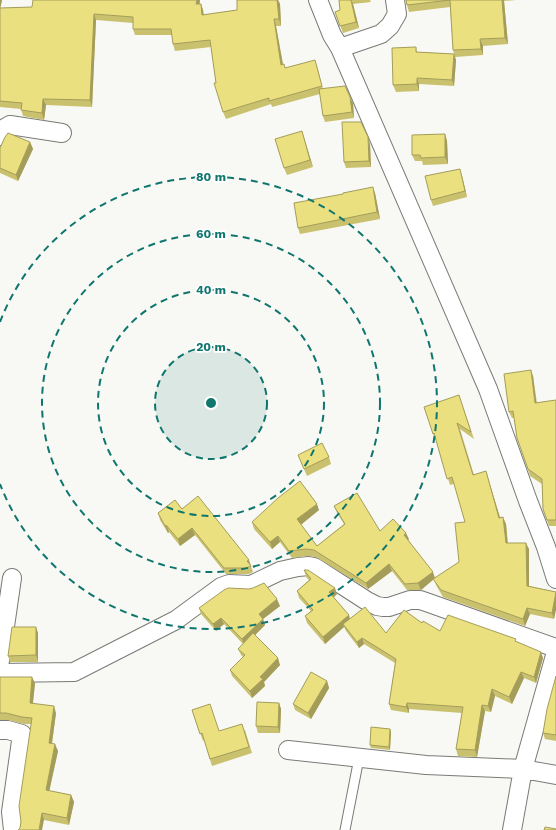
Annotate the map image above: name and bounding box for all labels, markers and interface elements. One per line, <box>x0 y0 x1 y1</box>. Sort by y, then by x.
text: 80 m <box>196 170 226 184</box>
text: 60 m <box>196 227 226 241</box>
text: 40 m <box>196 283 226 297</box>
text: 20 m <box>196 340 226 354</box>
centre of rings <box>204 396 218 410</box>

